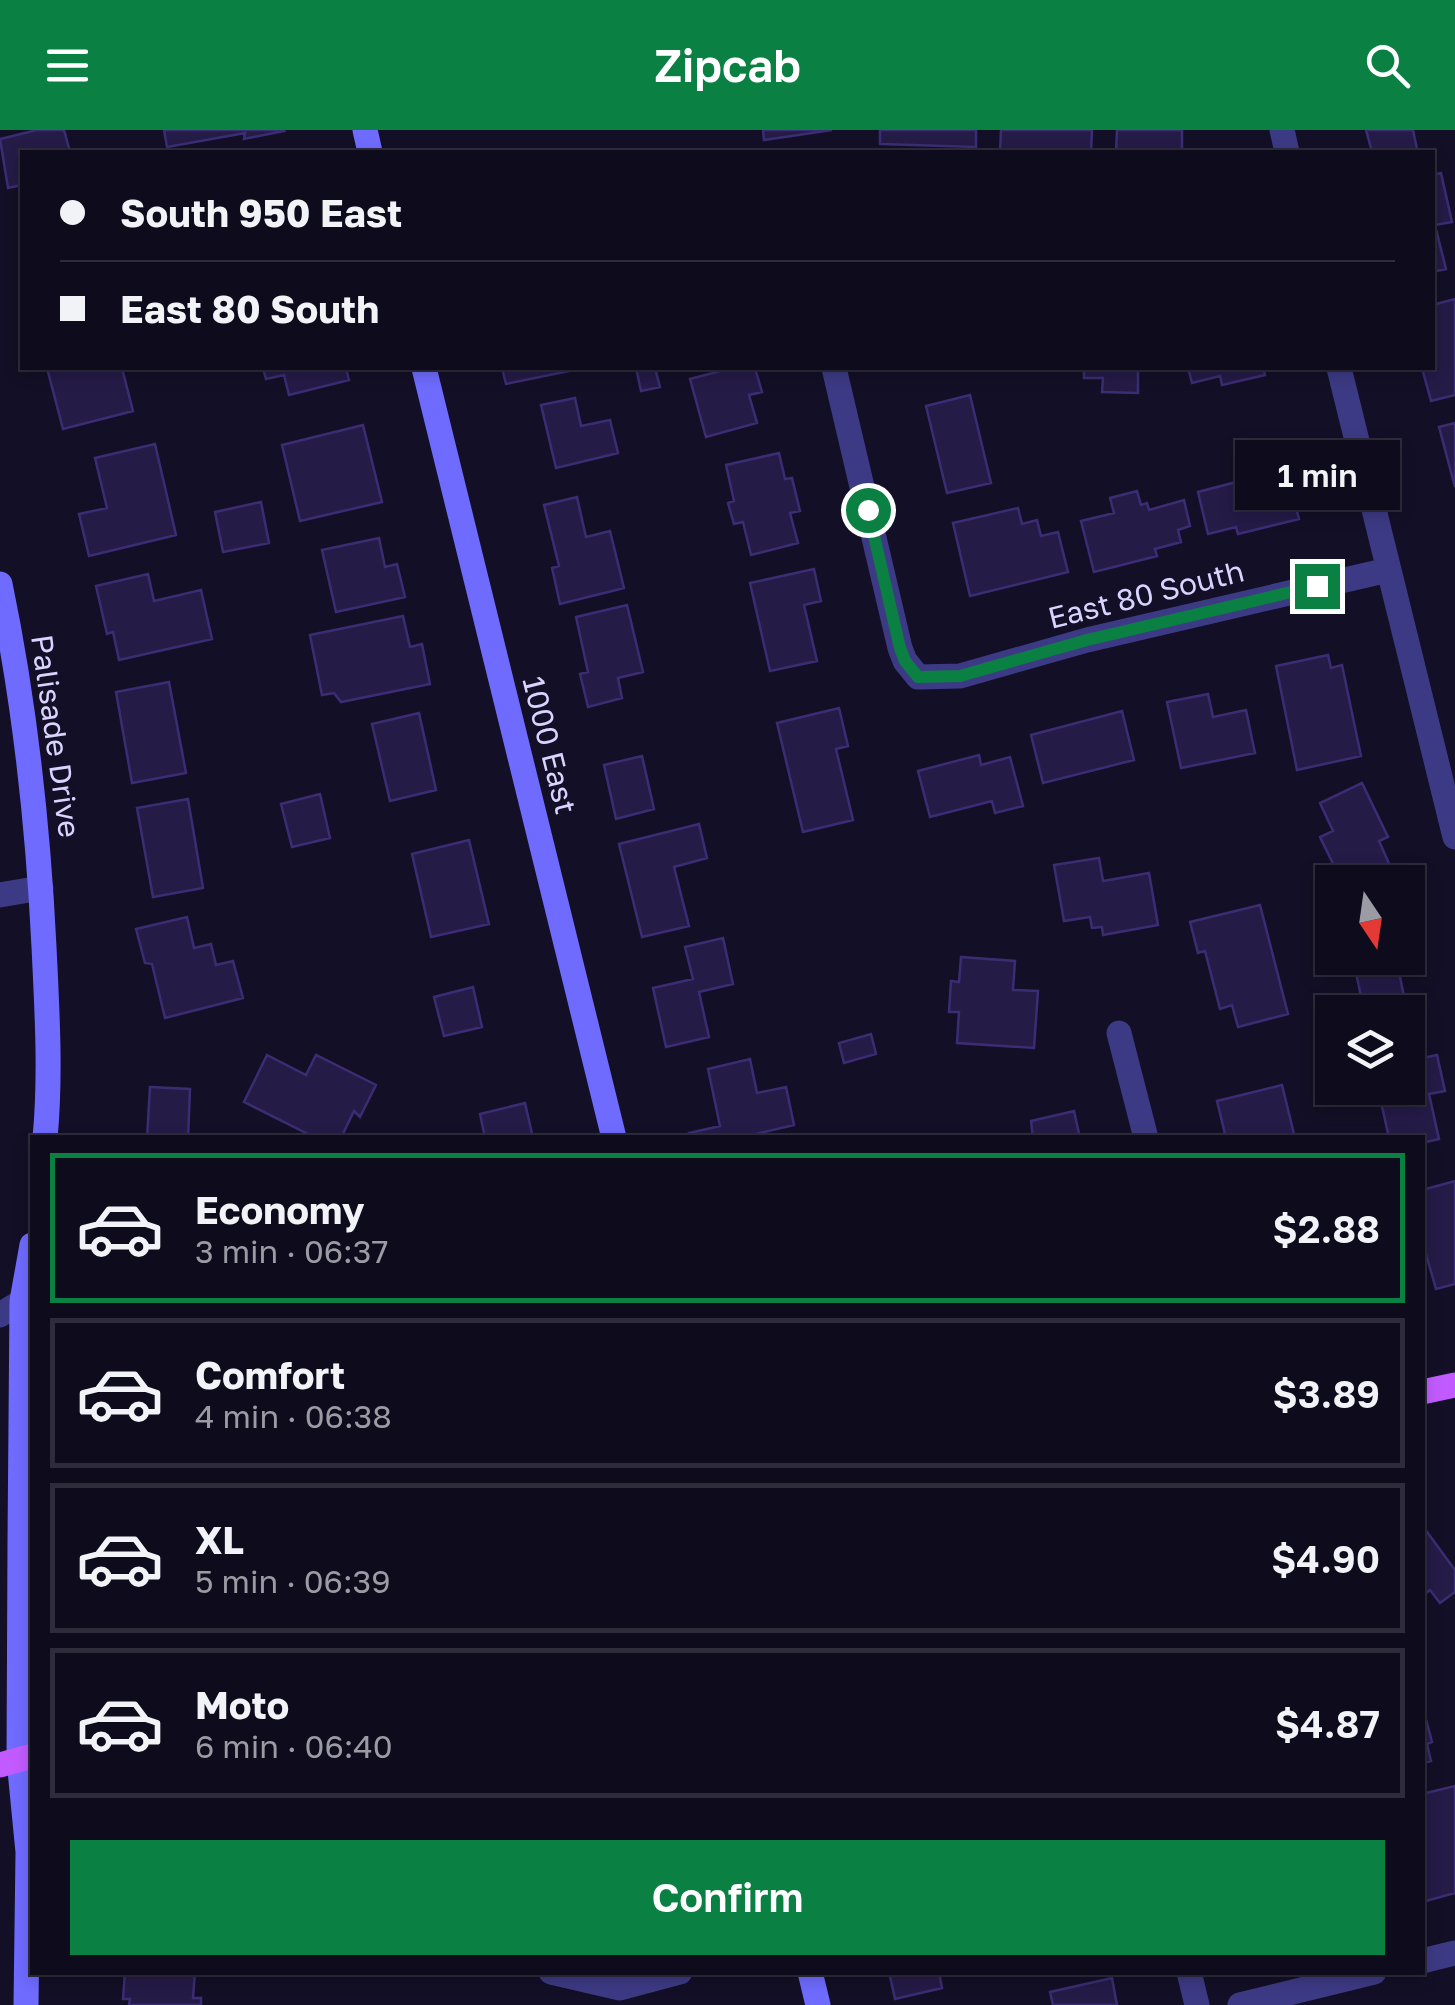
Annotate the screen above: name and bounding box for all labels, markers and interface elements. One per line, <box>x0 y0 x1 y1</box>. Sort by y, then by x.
icon: menu <box>40 38 95 93</box>
text: Zipcab <box>654 38 801 92</box>
icon: search <box>1360 38 1415 93</box>
text: South 950 East <box>120 190 402 235</box>
text: East 80 South <box>120 286 379 331</box>
callout: 1 min <box>1234 441 1400 511</box>
text: 1 min <box>1277 456 1358 494</box>
route start <box>846 488 891 533</box>
street label: East 80 South <box>1044 552 1248 636</box>
route end <box>1295 564 1340 609</box>
street label: Palisade Drive <box>24 632 88 840</box>
street label: 1000 East <box>516 672 584 818</box>
north arrow <box>1315 865 1425 975</box>
map controls <box>1315 865 1425 1105</box>
button: layers <box>1315 995 1425 1105</box>
icon: car <box>75 1183 165 1273</box>
text: Economy <box>195 1187 364 1232</box>
text: $2.88 <box>1273 1206 1380 1251</box>
text: 3 min · 06:37 <box>195 1232 388 1270</box>
icon: car <box>75 1348 165 1438</box>
text: Comfort <box>195 1352 345 1397</box>
text: $3.89 <box>1273 1371 1380 1416</box>
text: 4 min · 06:38 <box>195 1397 392 1435</box>
icon: car <box>75 1513 165 1603</box>
text: XL <box>195 1517 244 1562</box>
text: $4.90 <box>1271 1536 1380 1581</box>
text: 5 min · 06:39 <box>195 1562 391 1600</box>
icon: car <box>75 1678 165 1768</box>
text: Moto <box>195 1682 289 1727</box>
text: $4.87 <box>1275 1701 1380 1746</box>
text: 6 min · 06:40 <box>195 1727 393 1765</box>
button: Confirm <box>70 1840 1385 1955</box>

